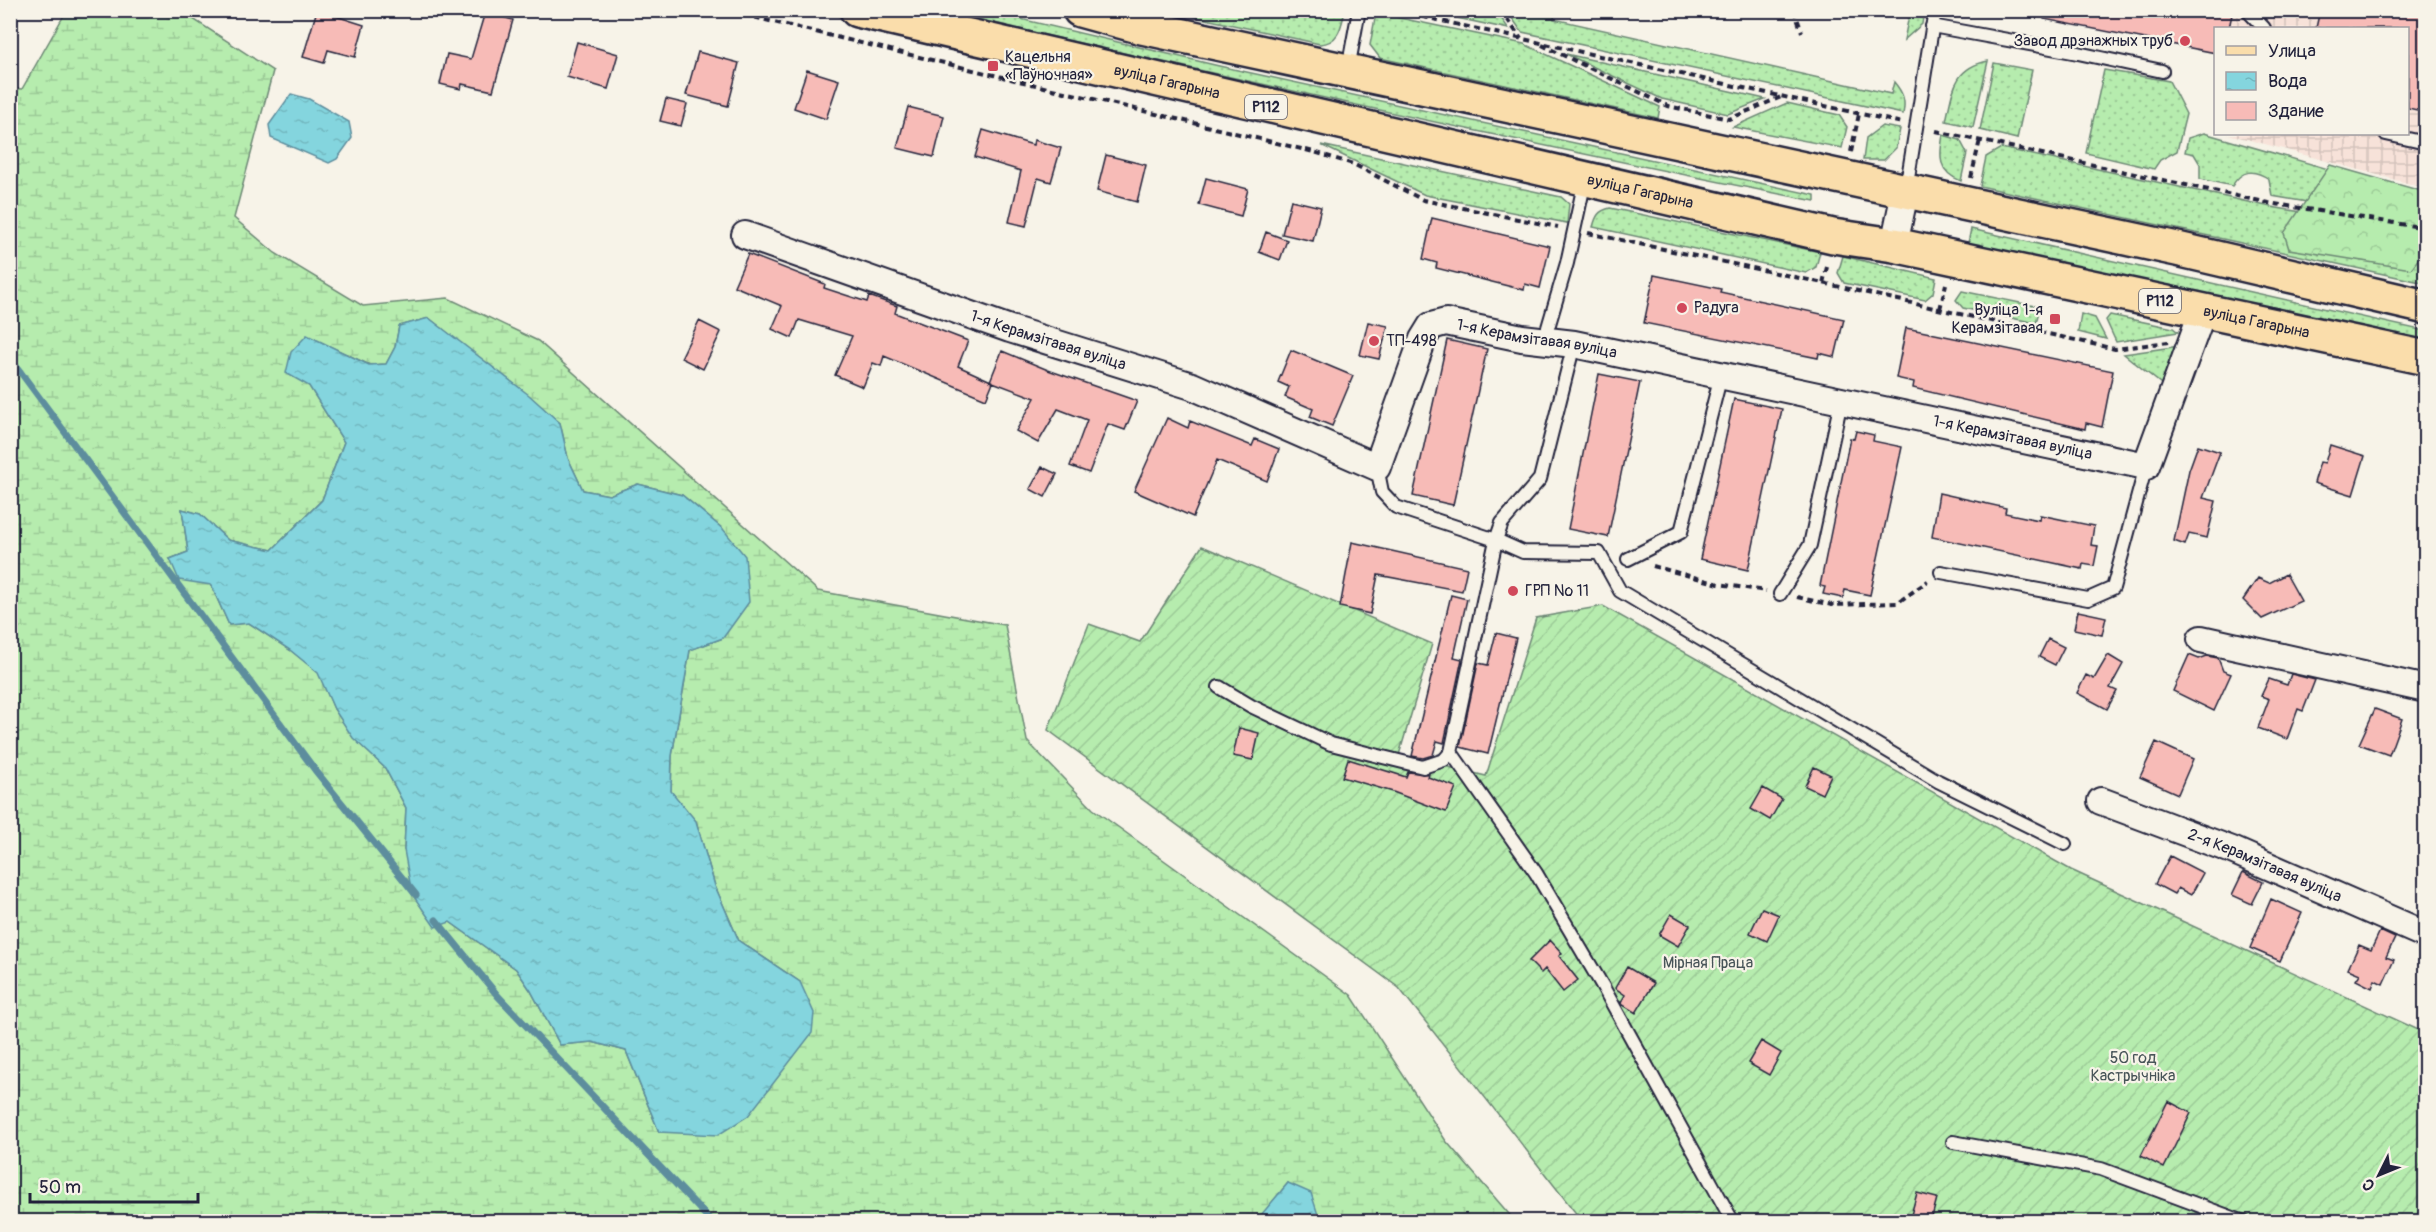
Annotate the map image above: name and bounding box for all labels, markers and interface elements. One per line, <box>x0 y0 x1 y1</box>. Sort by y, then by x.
legend <box>2214 27 2409 135</box>
place label: Завод дрэнажных труб <box>2014 31 2173 51</box>
marker: Завод дрэнажных труб <box>2178 34 2192 48</box>
text: Улица <box>2268 40 2316 63</box>
place label: Кацельня «Паўночная» <box>1005 47 1093 85</box>
marker: Кацельня «Паўночная» <box>986 59 1000 73</box>
street label: вуліца Гагарына <box>1112 60 1222 104</box>
text: Вода <box>2268 70 2307 93</box>
road number: Р112 <box>1245 95 1287 119</box>
text: Здание <box>2268 100 2324 123</box>
street label: вуліца Гагарына <box>1585 169 1695 213</box>
road number: Р112 <box>2139 289 2181 313</box>
place label: Радуга <box>1694 298 1739 318</box>
place label: Вуліца 1-я Керамзітавая <box>1952 300 2043 338</box>
marker: Радуга <box>1675 301 1689 315</box>
street label: вуліца Гагарына <box>2201 301 2311 343</box>
street label: 1-я Керамзітавая вуліца <box>968 306 1129 375</box>
marker: Вуліца 1-я Керамзітавая <box>2048 312 2062 326</box>
street label: 1-я Керамзітавая вуліца <box>1455 314 1619 363</box>
place label: ТП-498 <box>1386 331 1437 351</box>
marker: ТП-498 <box>1367 334 1381 348</box>
street label: 1-я Керамзітавая вуліца <box>1931 411 2094 464</box>
place label: ГРП № 11 <box>1525 581 1589 601</box>
marker: ГРП № 11 <box>1506 584 1520 598</box>
street label: 2-я Керамзітавая вуліца <box>2185 824 2345 907</box>
park label: Мірная Праца <box>1663 953 1753 973</box>
park label: 50 год Кастрычніка <box>2091 1048 2175 1086</box>
north arrow <box>2349 1145 2409 1205</box>
scale bar <box>30 1166 198 1204</box>
text: С <box>2358 1174 2379 1195</box>
text: 50 m <box>39 1176 81 1199</box>

